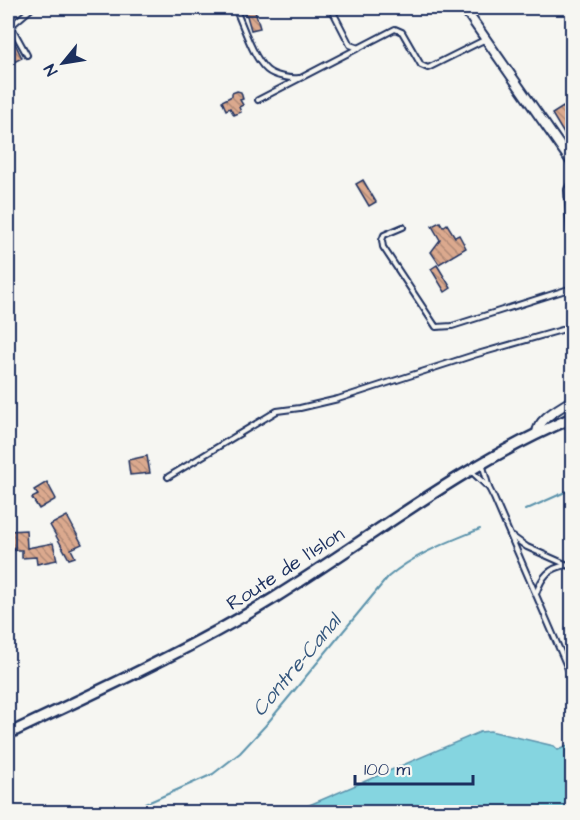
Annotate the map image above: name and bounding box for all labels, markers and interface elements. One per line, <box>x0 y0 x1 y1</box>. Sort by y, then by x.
north arrow <box>33 33 93 93</box>
text: N <box>39 60 63 80</box>
street label: Route de l'Islon <box>221 520 350 617</box>
water label: Contre-Canal <box>245 606 349 723</box>
scale bar <box>355 748 474 786</box>
text: 100 m <box>364 757 410 782</box>

